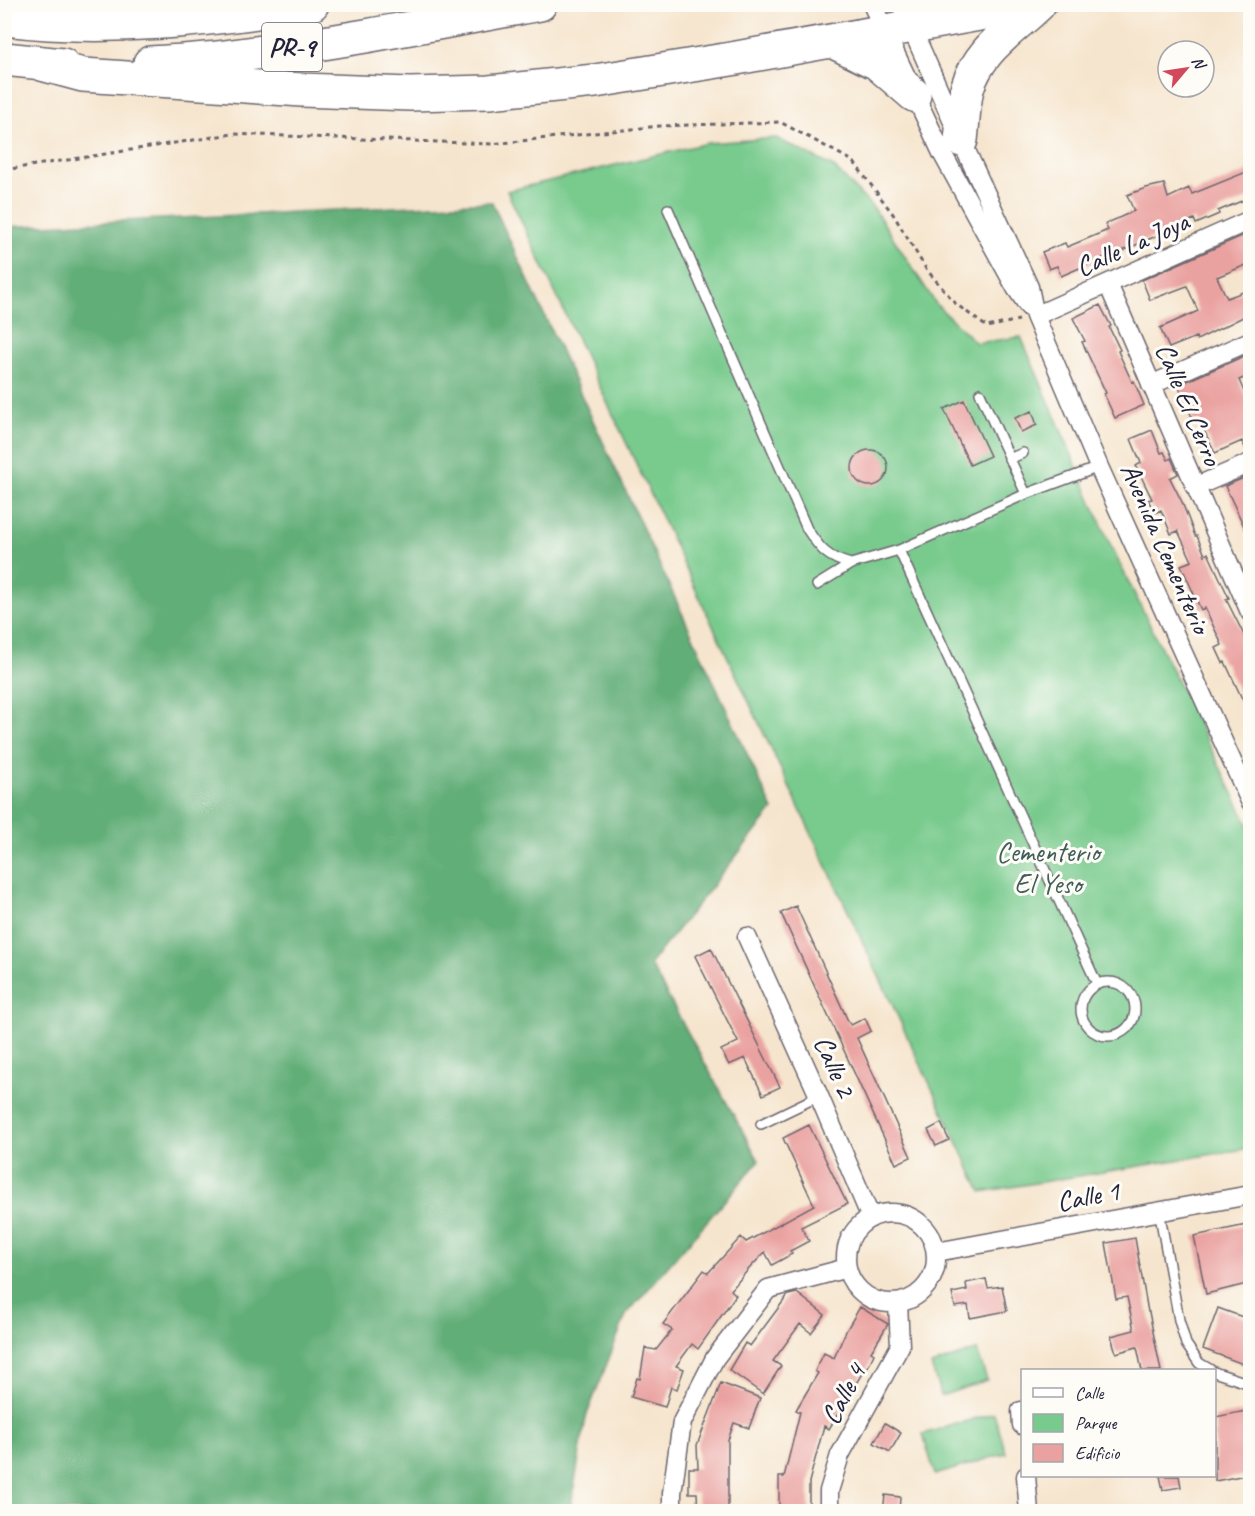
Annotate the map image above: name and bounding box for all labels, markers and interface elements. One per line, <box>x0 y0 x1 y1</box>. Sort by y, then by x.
road number: PR-9 <box>262 23 322 71</box>
north arrow <box>1156 39 1216 99</box>
text: N <box>1187 53 1211 74</box>
street label: Calle La Joya <box>1070 203 1196 284</box>
street label: Calle El Cerro <box>1148 338 1231 472</box>
street label: Avenida Cementerio <box>1113 457 1220 641</box>
park label: Cementerio El Yeso <box>996 834 1103 901</box>
street label: Calle 2 <box>806 1030 865 1104</box>
street label: Calle 1 <box>1054 1173 1124 1219</box>
street label: Calle 4 <box>813 1356 874 1430</box>
legend <box>1021 1369 1216 1477</box>
text: Calle <box>1075 1382 1104 1404</box>
text: Parque <box>1075 1412 1117 1434</box>
text: Edificio <box>1075 1442 1121 1464</box>

